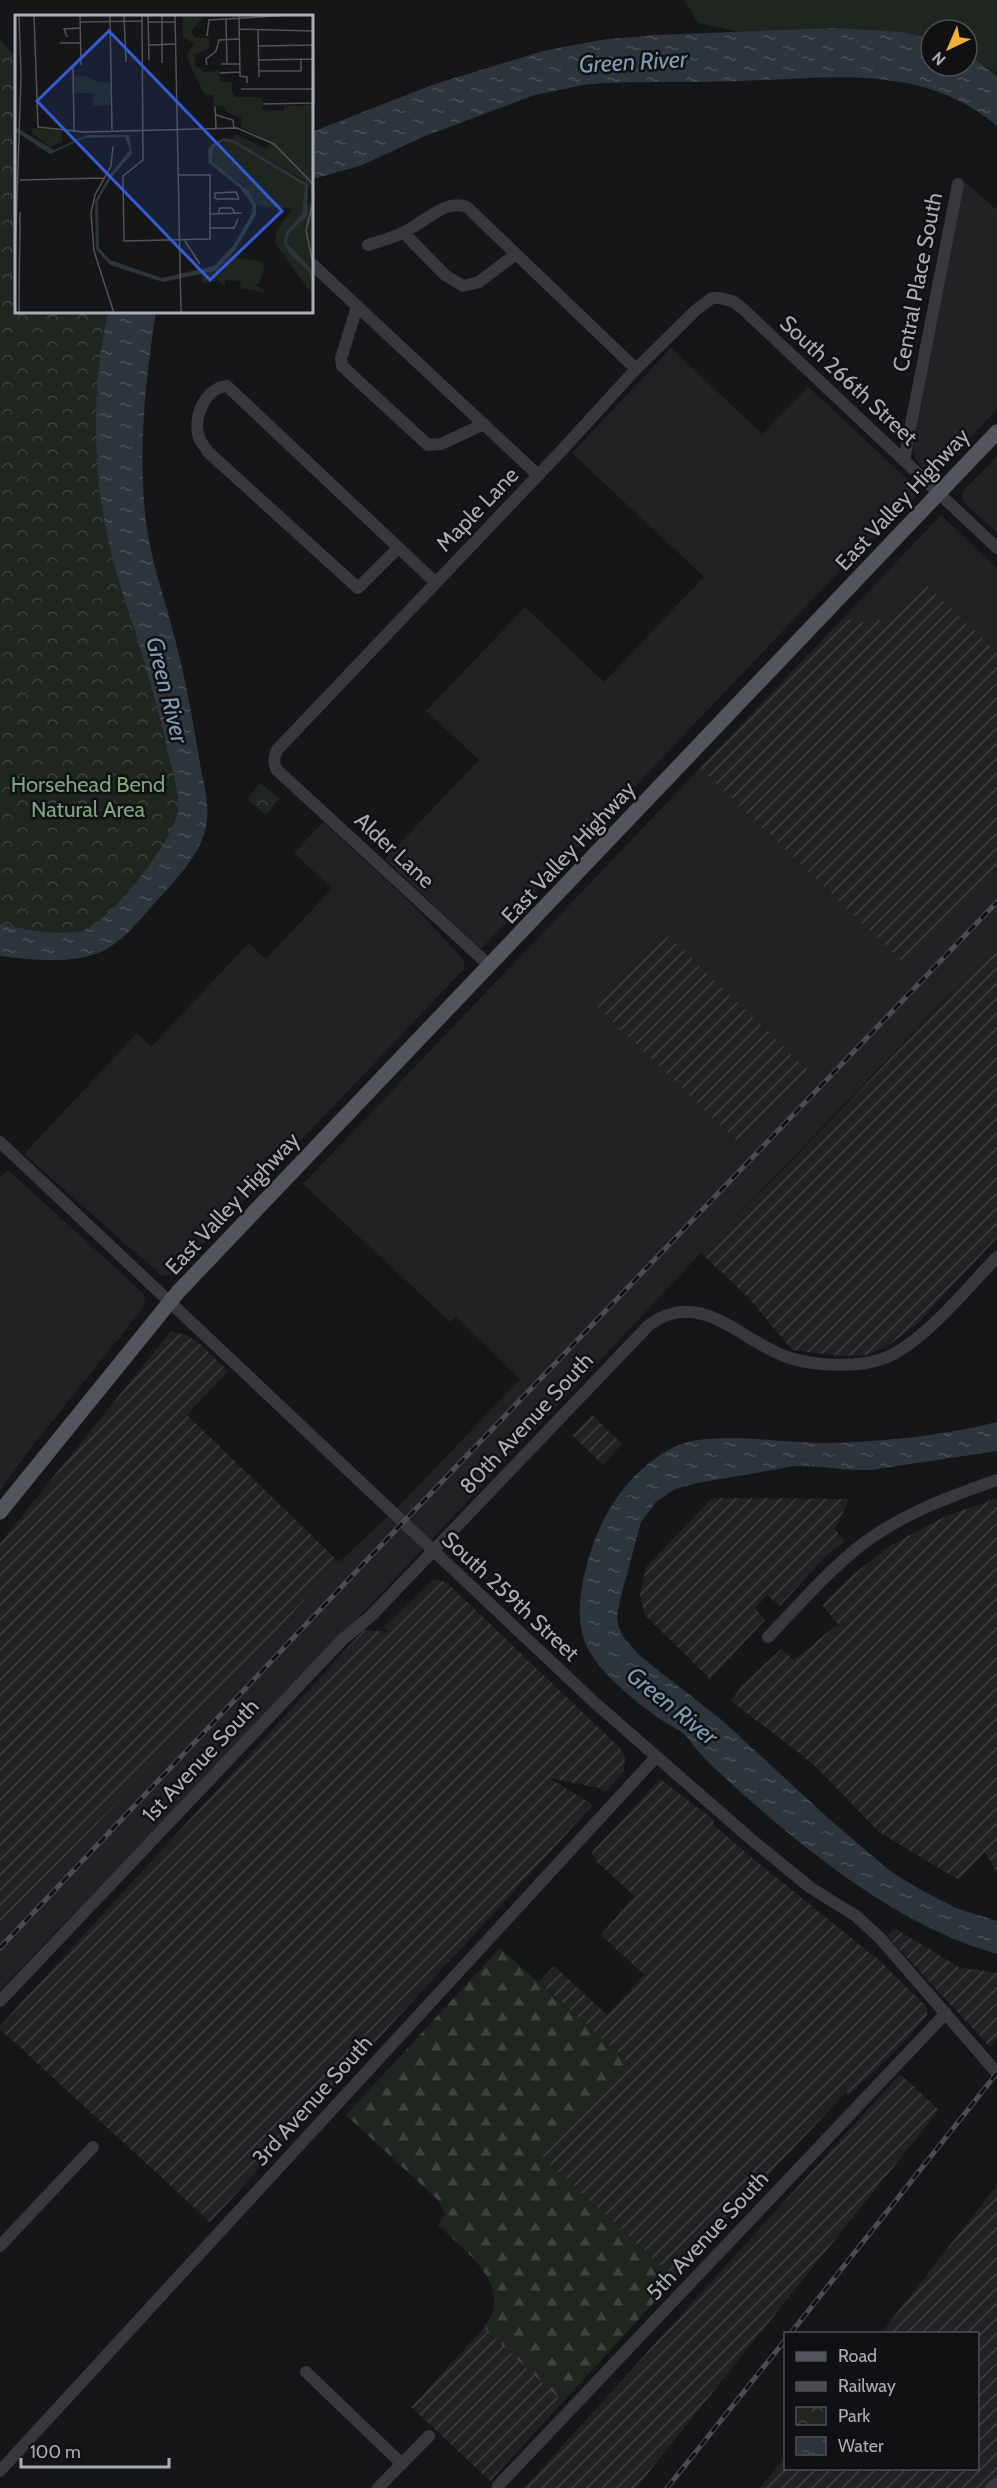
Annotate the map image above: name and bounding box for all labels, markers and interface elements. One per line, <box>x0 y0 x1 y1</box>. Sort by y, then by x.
inset map <box>15 15 314 314</box>
north arrow <box>919 18 979 78</box>
water label: Green River <box>578 44 690 79</box>
text: N <box>928 48 950 69</box>
street label: Central Place South <box>887 190 948 374</box>
street label: South 266th Street <box>774 310 923 451</box>
street label: East Valley Highway <box>830 423 975 576</box>
street label: Maple Lane <box>430 461 524 557</box>
water label: Green River <box>140 634 195 748</box>
park label: Horsehead Bend Natural Area <box>11 771 165 823</box>
street label: East Valley Highway <box>496 776 641 929</box>
street label: Alder Lane <box>349 807 440 894</box>
street label: East Valley Highway <box>160 1127 305 1280</box>
street label: 80th Avenue South <box>454 1347 599 1500</box>
street label: South 259th Street <box>437 1526 585 1667</box>
water label: Green River <box>621 1660 725 1752</box>
street label: 1st Avenue South <box>136 1693 265 1828</box>
street label: 3rd Avenue South <box>247 2030 378 2171</box>
street label: 5th Avenue South <box>641 2165 774 2306</box>
legend <box>784 2332 979 2470</box>
text: Road <box>838 2345 877 2367</box>
text: Railway <box>838 2375 896 2397</box>
text: Park <box>838 2405 871 2427</box>
scale bar <box>21 2431 170 2469</box>
text: Water <box>838 2435 884 2457</box>
text: 100 m <box>30 2441 81 2463</box>

